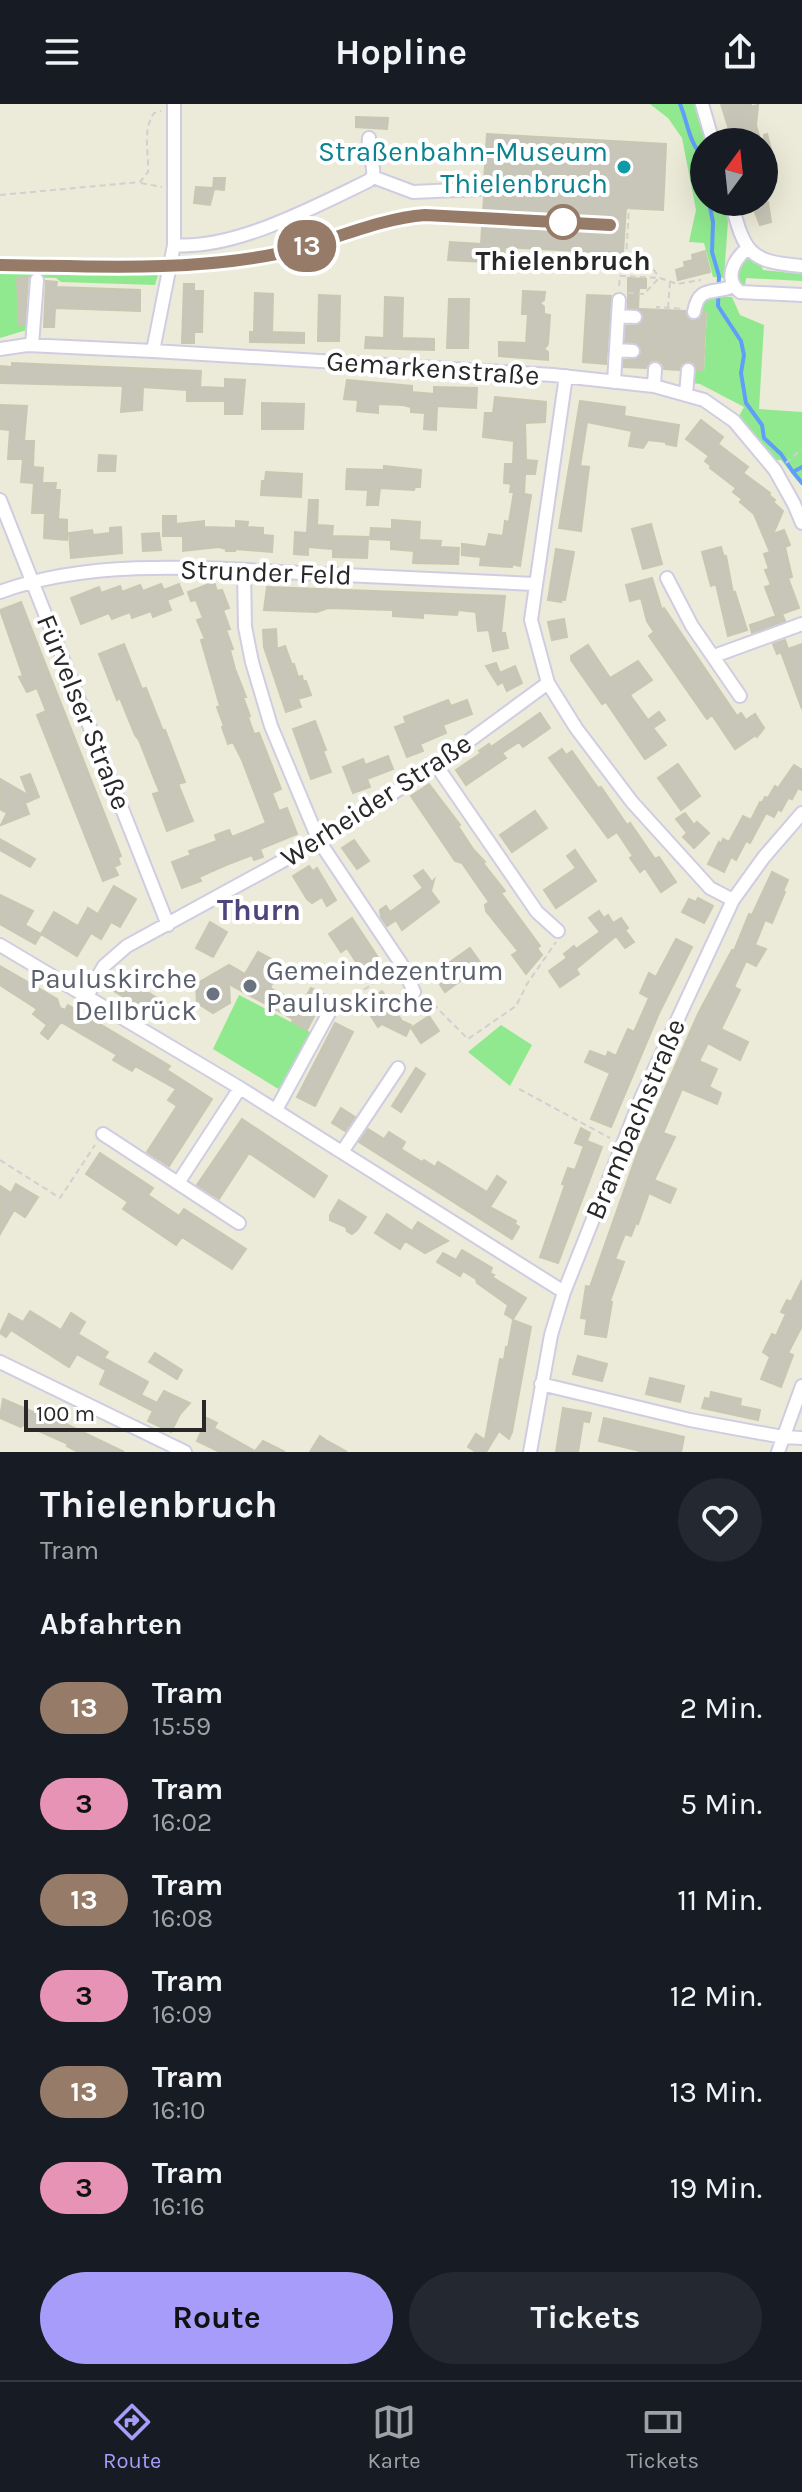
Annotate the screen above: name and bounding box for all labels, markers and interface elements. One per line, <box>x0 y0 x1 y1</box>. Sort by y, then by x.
icon: menu <box>40 30 84 74</box>
icon: share <box>718 30 762 74</box>
text: Hopline <box>335 31 467 73</box>
north arrow <box>690 128 778 216</box>
map controls <box>690 128 778 216</box>
place label: Straßenbahn-Museum Thielenbruch <box>318 135 608 200</box>
marker: Straßenbahn-Museum Thielenbruch <box>615 158 633 176</box>
marker: Thielenbruch <box>546 205 580 239</box>
line badge: 13 <box>271 220 343 272</box>
text: 13 <box>293 229 321 262</box>
place label: Thielenbruch <box>475 244 651 277</box>
street label: Gemarkenstraße <box>325 344 541 392</box>
street label: Strunder Feld <box>180 553 352 591</box>
street label: Fürvelser Straße <box>30 609 138 815</box>
street label: Werheider Straße <box>275 726 477 874</box>
district label: Thurn <box>217 892 301 928</box>
place label: Gemeindezentrum Pauluskirche <box>266 954 504 1019</box>
place label: Pauluskirche Dellbrück <box>30 962 197 1027</box>
marker: Gemeindezentrum Pauluskirche <box>241 977 259 995</box>
marker: Pauluskirche Dellbrück <box>204 985 222 1003</box>
street label: Brambachstraße <box>578 1014 692 1224</box>
scale bar <box>24 1396 206 1432</box>
text: 100 m <box>36 1401 95 1427</box>
button: heart <box>678 1478 762 1562</box>
text: Thielenbruch <box>40 1482 278 1527</box>
text: Tram <box>40 1535 99 1566</box>
text: Abfahrten <box>40 1606 183 1642</box>
text: Tram <box>152 1675 223 1711</box>
text: 2 Min. <box>680 1690 762 1726</box>
text: 13 <box>70 1691 98 1724</box>
text: 15:59 <box>152 1711 211 1742</box>
text: Tram <box>152 1771 223 1807</box>
text: 5 Min. <box>680 1786 762 1822</box>
text: 3 <box>75 1787 93 1820</box>
text: 16:02 <box>152 1807 212 1838</box>
text: Tram <box>152 1867 223 1903</box>
text: 11 Min. <box>677 1882 762 1918</box>
text: 13 <box>70 1883 98 1916</box>
text: 16:08 <box>152 1903 213 1934</box>
text: Tram <box>152 1963 223 1999</box>
text: 12 Min. <box>670 1978 762 2014</box>
text: 3 <box>75 1979 93 2012</box>
text: 16:09 <box>152 1999 212 2030</box>
text: Tram <box>152 2059 223 2095</box>
text: 13 Min. <box>669 2074 762 2110</box>
text: 13 <box>70 2075 98 2108</box>
text: 16:10 <box>152 2095 206 2126</box>
text: Tram <box>152 2155 223 2191</box>
text: 19 Min. <box>670 2170 762 2206</box>
text: 3 <box>75 2171 93 2204</box>
text: 16:16 <box>152 2191 205 2222</box>
button: Route <box>40 2272 393 2364</box>
button: Tickets <box>409 2272 762 2364</box>
tab: Route <box>103 2400 161 2474</box>
tab: Karte <box>367 2400 420 2474</box>
tab: Tickets <box>627 2400 699 2474</box>

